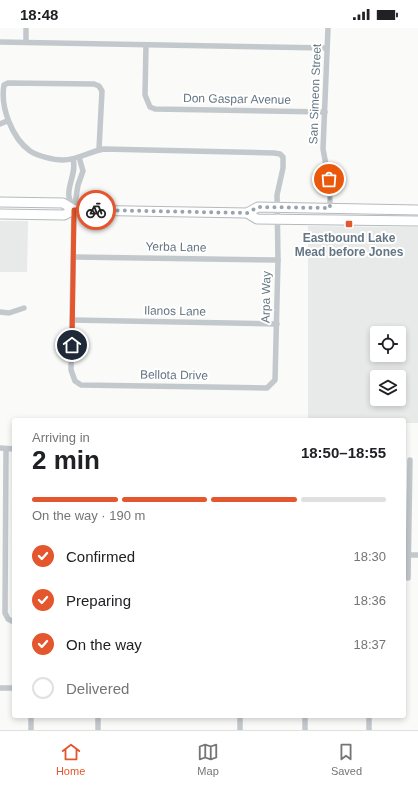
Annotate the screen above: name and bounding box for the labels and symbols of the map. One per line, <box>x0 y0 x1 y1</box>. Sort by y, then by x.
street label: San Simeon Street <box>306 43 324 145</box>
street label: Don Gaspar Avenue <box>183 91 291 107</box>
pin <box>312 162 346 196</box>
courier <box>76 190 116 230</box>
marker: Eastbound Lake Mead before Jones <box>344 219 354 229</box>
place label: Eastbound Lake Mead before Jones <box>295 231 404 259</box>
street label: Yerba Lane <box>145 239 207 255</box>
street label: Arpa Way <box>259 271 273 323</box>
street label: Ilanos Lane <box>144 303 206 319</box>
pin <box>55 328 89 362</box>
street label: Bellota Drive <box>140 367 208 383</box>

